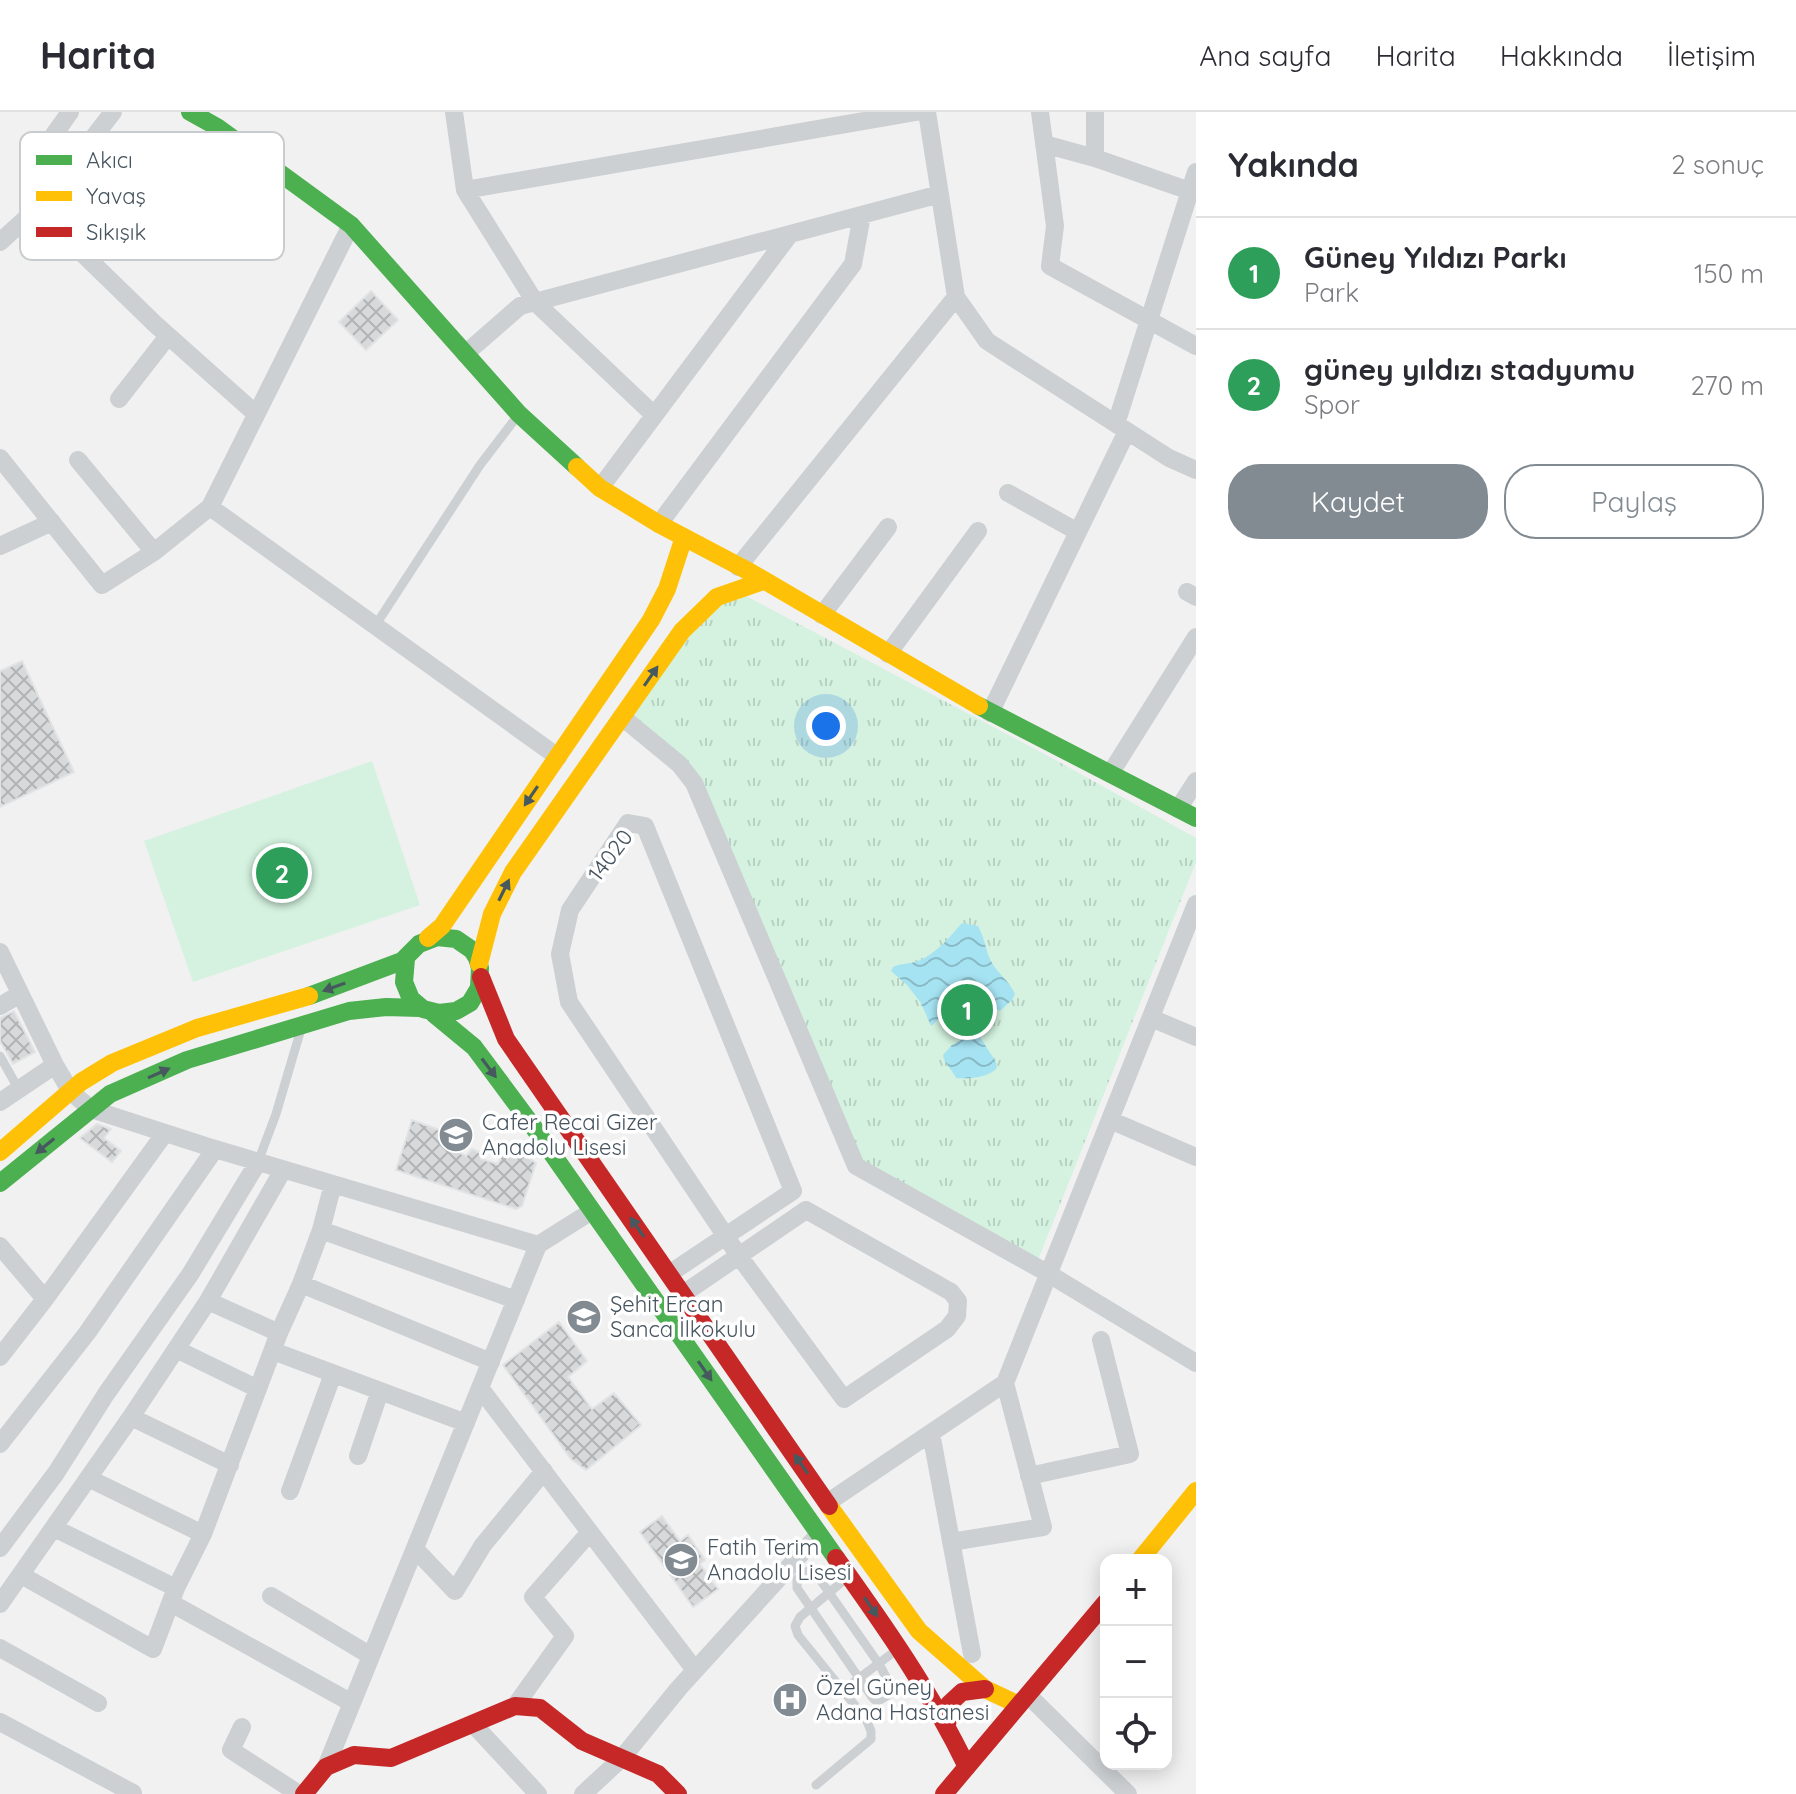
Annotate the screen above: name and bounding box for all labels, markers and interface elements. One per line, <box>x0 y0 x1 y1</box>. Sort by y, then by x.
text: Harita <box>40 31 156 79</box>
text: Ana sayfa <box>1199 38 1331 73</box>
text: Harita <box>1375 38 1456 73</box>
text: Hakkında <box>1500 38 1623 73</box>
text: İletişim <box>1667 38 1756 73</box>
legend <box>20 132 284 260</box>
text: Yakında <box>1228 143 1359 186</box>
text: Akıcı <box>86 146 133 174</box>
text: 2 sonuç <box>1671 148 1764 181</box>
text: Yavaş <box>86 182 146 210</box>
text: Sıkışık <box>86 218 146 246</box>
text: Güney Yıldızı Parkı <box>1304 238 1567 276</box>
text: 1 <box>1249 257 1259 290</box>
text: 150 m <box>1694 257 1764 290</box>
text: Park <box>1304 276 1359 309</box>
text: güney yıldızı stadyumu <box>1304 350 1635 388</box>
text: 2 <box>1247 369 1261 402</box>
text: 270 m <box>1690 369 1764 402</box>
text: Spor <box>1304 388 1360 421</box>
button: Kaydet <box>1228 464 1488 539</box>
button: Paylaş <box>1504 464 1764 539</box>
one-way arrow <box>642 665 658 686</box>
your location <box>806 706 846 746</box>
one-way arrow <box>524 786 539 807</box>
street label: 14020 <box>581 824 639 886</box>
pin: 2 <box>256 843 308 903</box>
one-way arrow <box>497 879 511 902</box>
pin: 1 <box>941 980 993 1040</box>
one-way arrow <box>322 982 346 994</box>
one-way arrow <box>481 1058 497 1078</box>
one-way arrow <box>147 1066 171 1079</box>
place label: Cafer Recai Gizer Anadolu Lisesi <box>482 1108 658 1161</box>
school or university icon: Cafer Recai Gizer Anadolu Lisesi <box>437 1116 475 1154</box>
one-way arrow <box>35 1138 55 1154</box>
one-way arrow <box>630 1217 645 1238</box>
place label: Şehit Ercan Sanca İlkokulu <box>610 1290 756 1343</box>
school or university icon: Şehit Ercan Sanca İlkokulu <box>565 1298 603 1336</box>
one-way arrow <box>697 1360 712 1381</box>
one-way arrow <box>794 1454 809 1475</box>
place label: Fatih Terim Anadolu Lisesi <box>707 1533 852 1586</box>
school or university icon: Fatih Terim Anadolu Lisesi <box>662 1541 700 1579</box>
map controls <box>1100 1554 1172 1770</box>
button: + <box>1100 1554 1172 1626</box>
one-way arrow <box>863 1596 878 1617</box>
button: − <box>1100 1626 1172 1698</box>
place label: Özel Güney Adana Hastanesi <box>816 1673 989 1726</box>
hospital icon: Özel Güney Adana Hastanesi <box>771 1681 809 1719</box>
button: locate <box>1100 1698 1172 1770</box>

